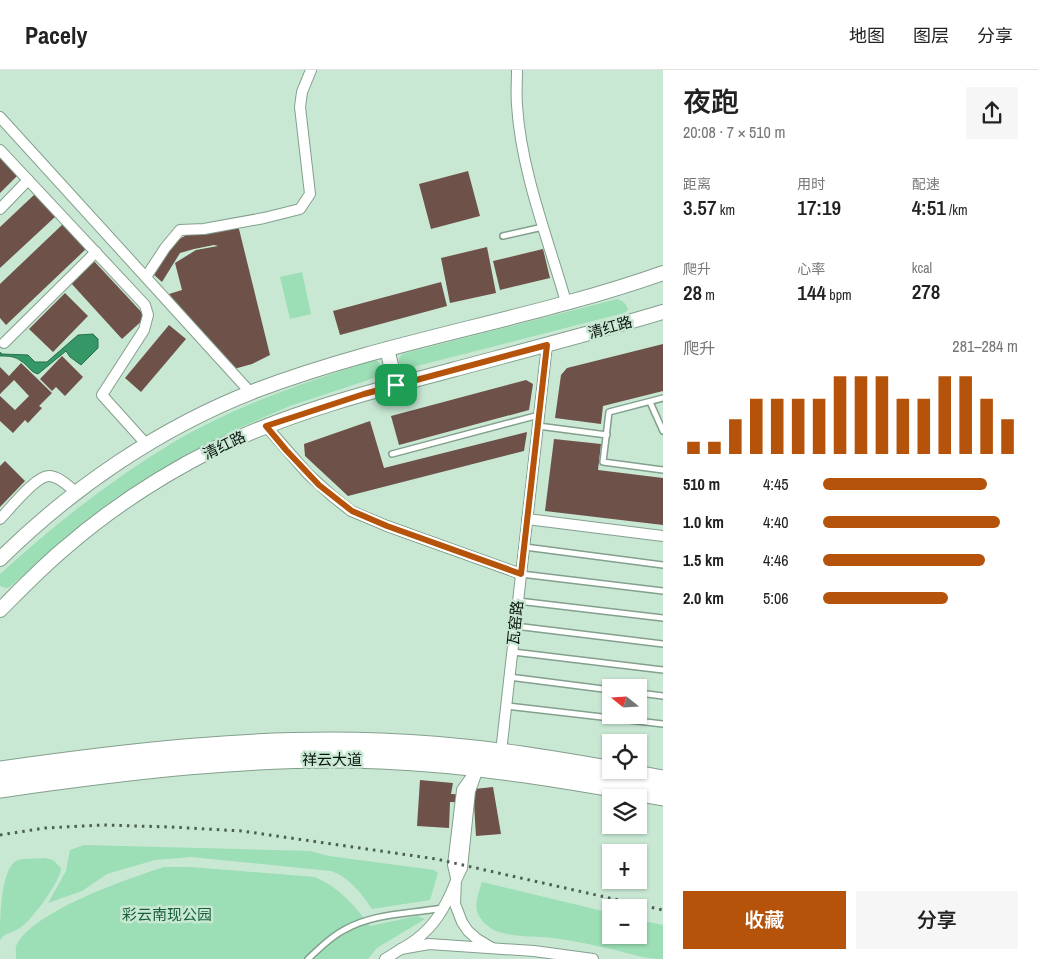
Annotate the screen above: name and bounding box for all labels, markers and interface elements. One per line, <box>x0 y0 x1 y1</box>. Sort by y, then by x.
text: Pacely <box>25 19 87 51</box>
text: 地图 <box>849 23 885 48</box>
text: 图层 <box>913 23 949 48</box>
text: 分享 <box>977 23 1013 48</box>
text: 夜跑 <box>683 83 739 121</box>
button: share <box>966 87 1018 139</box>
text: 20:08 · 7 × 510 m <box>683 121 786 143</box>
text: 距离 <box>683 175 711 193</box>
text: 用时 <box>797 175 825 193</box>
text: 配速 <box>912 175 940 193</box>
text: 3.57 <box>683 193 717 222</box>
text: 17:19 <box>797 193 841 222</box>
text: 4:51 <box>912 193 946 222</box>
text: km <box>717 201 735 219</box>
text: /km <box>946 201 968 219</box>
text: kcal <box>912 259 932 277</box>
text: 爬升 <box>683 260 711 278</box>
text: 心率 <box>797 260 825 278</box>
text: 278 <box>912 277 940 306</box>
text: 28 <box>683 278 702 307</box>
text: 144 <box>797 278 826 307</box>
text: m <box>702 286 715 304</box>
text: bpm <box>826 286 852 304</box>
street label: 清红路 <box>585 311 635 343</box>
text: 281–284 m <box>952 335 1018 357</box>
text: 爬升 <box>683 337 715 359</box>
pin <box>375 364 417 406</box>
icon: arrive <box>382 371 410 399</box>
street label: 清红路 <box>199 426 249 464</box>
text: 510 m <box>683 473 720 495</box>
text: 4:45 <box>763 473 789 495</box>
text: 1.0 km <box>683 511 724 533</box>
text: 4:40 <box>763 511 789 533</box>
text: 1.5 km <box>683 549 724 571</box>
text: 4:46 <box>763 549 789 571</box>
text: 2.0 km <box>683 587 724 609</box>
text: 5:06 <box>763 587 789 609</box>
street label: 瓦窑路 <box>502 600 528 646</box>
north arrow <box>602 679 648 724</box>
map controls <box>602 679 647 944</box>
button: locate <box>602 734 647 779</box>
street label: 祥云大道 <box>302 749 362 770</box>
button: layers <box>602 789 647 834</box>
button: + <box>602 844 647 889</box>
button: 收藏 <box>683 891 846 949</box>
button: 分享 <box>856 891 1018 949</box>
button: − <box>602 899 647 944</box>
park label: 彩云南现公园 <box>122 904 212 925</box>

